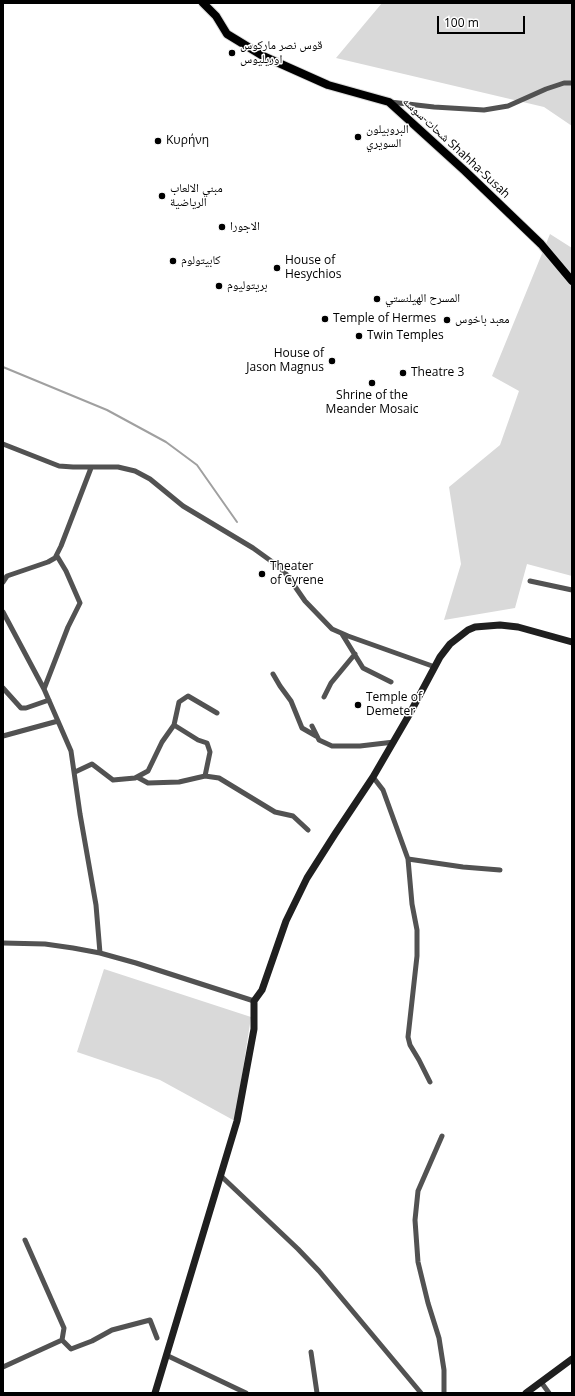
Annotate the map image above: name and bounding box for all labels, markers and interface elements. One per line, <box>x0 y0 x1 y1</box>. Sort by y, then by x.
scale bar <box>439 8 527 34</box>
text: 100 m <box>444 14 479 31</box>
place label: قوس نصر ماركوس اوريليوس <box>240 39 322 67</box>
marker: قوس نصر ماركوس اوريليوس <box>227 48 237 58</box>
street label: شحات-سوسه Shahha-Susah <box>399 94 513 202</box>
place label: البروبيلون السويري <box>366 123 409 151</box>
marker: البروبيلون السويري <box>353 132 363 142</box>
place label: Κυρήνη <box>166 134 209 148</box>
marker: Κυρήνη <box>153 136 163 146</box>
place label: مبني الالعاب الرياضية <box>170 182 223 210</box>
marker: مبني الالعاب الرياضية <box>157 191 167 201</box>
place label: الاجورا <box>230 220 260 234</box>
marker: الاجورا <box>217 222 227 232</box>
place label: كابيتولوم <box>181 254 221 268</box>
place label: House of Hesychios <box>285 254 341 282</box>
marker: كابيتولوم <box>168 256 178 266</box>
marker: House of Hesychios <box>272 263 282 273</box>
place label: بريتوليوم <box>227 279 268 293</box>
marker: بريتوليوم <box>214 281 224 291</box>
place label: المسرح الهيلنستي <box>385 292 460 306</box>
marker: المسرح الهيلنستي <box>372 294 382 304</box>
place label: Temple of Hermes <box>333 312 436 326</box>
place label: معبد باخوس <box>455 313 509 327</box>
marker: Temple of Hermes <box>320 314 330 324</box>
marker: معبد باخوس <box>442 315 452 325</box>
place label: Twin Temples <box>367 329 444 343</box>
marker: Twin Temples <box>354 331 364 341</box>
place label: House of Jason Magnus <box>246 347 324 375</box>
marker: House of Jason Magnus <box>327 356 337 366</box>
place label: Theatre 3 <box>411 366 464 380</box>
marker: Theatre 3 <box>398 368 408 378</box>
marker: Shrine of the Meander Mosaic <box>367 378 377 388</box>
place label: Shrine of the Meander Mosaic <box>326 389 418 417</box>
place label: Theater of Cyrene <box>270 560 324 588</box>
marker: Theater of Cyrene <box>257 569 267 579</box>
place label: Temple of Demeter <box>366 691 422 719</box>
marker: Temple of Demeter <box>353 700 363 710</box>

